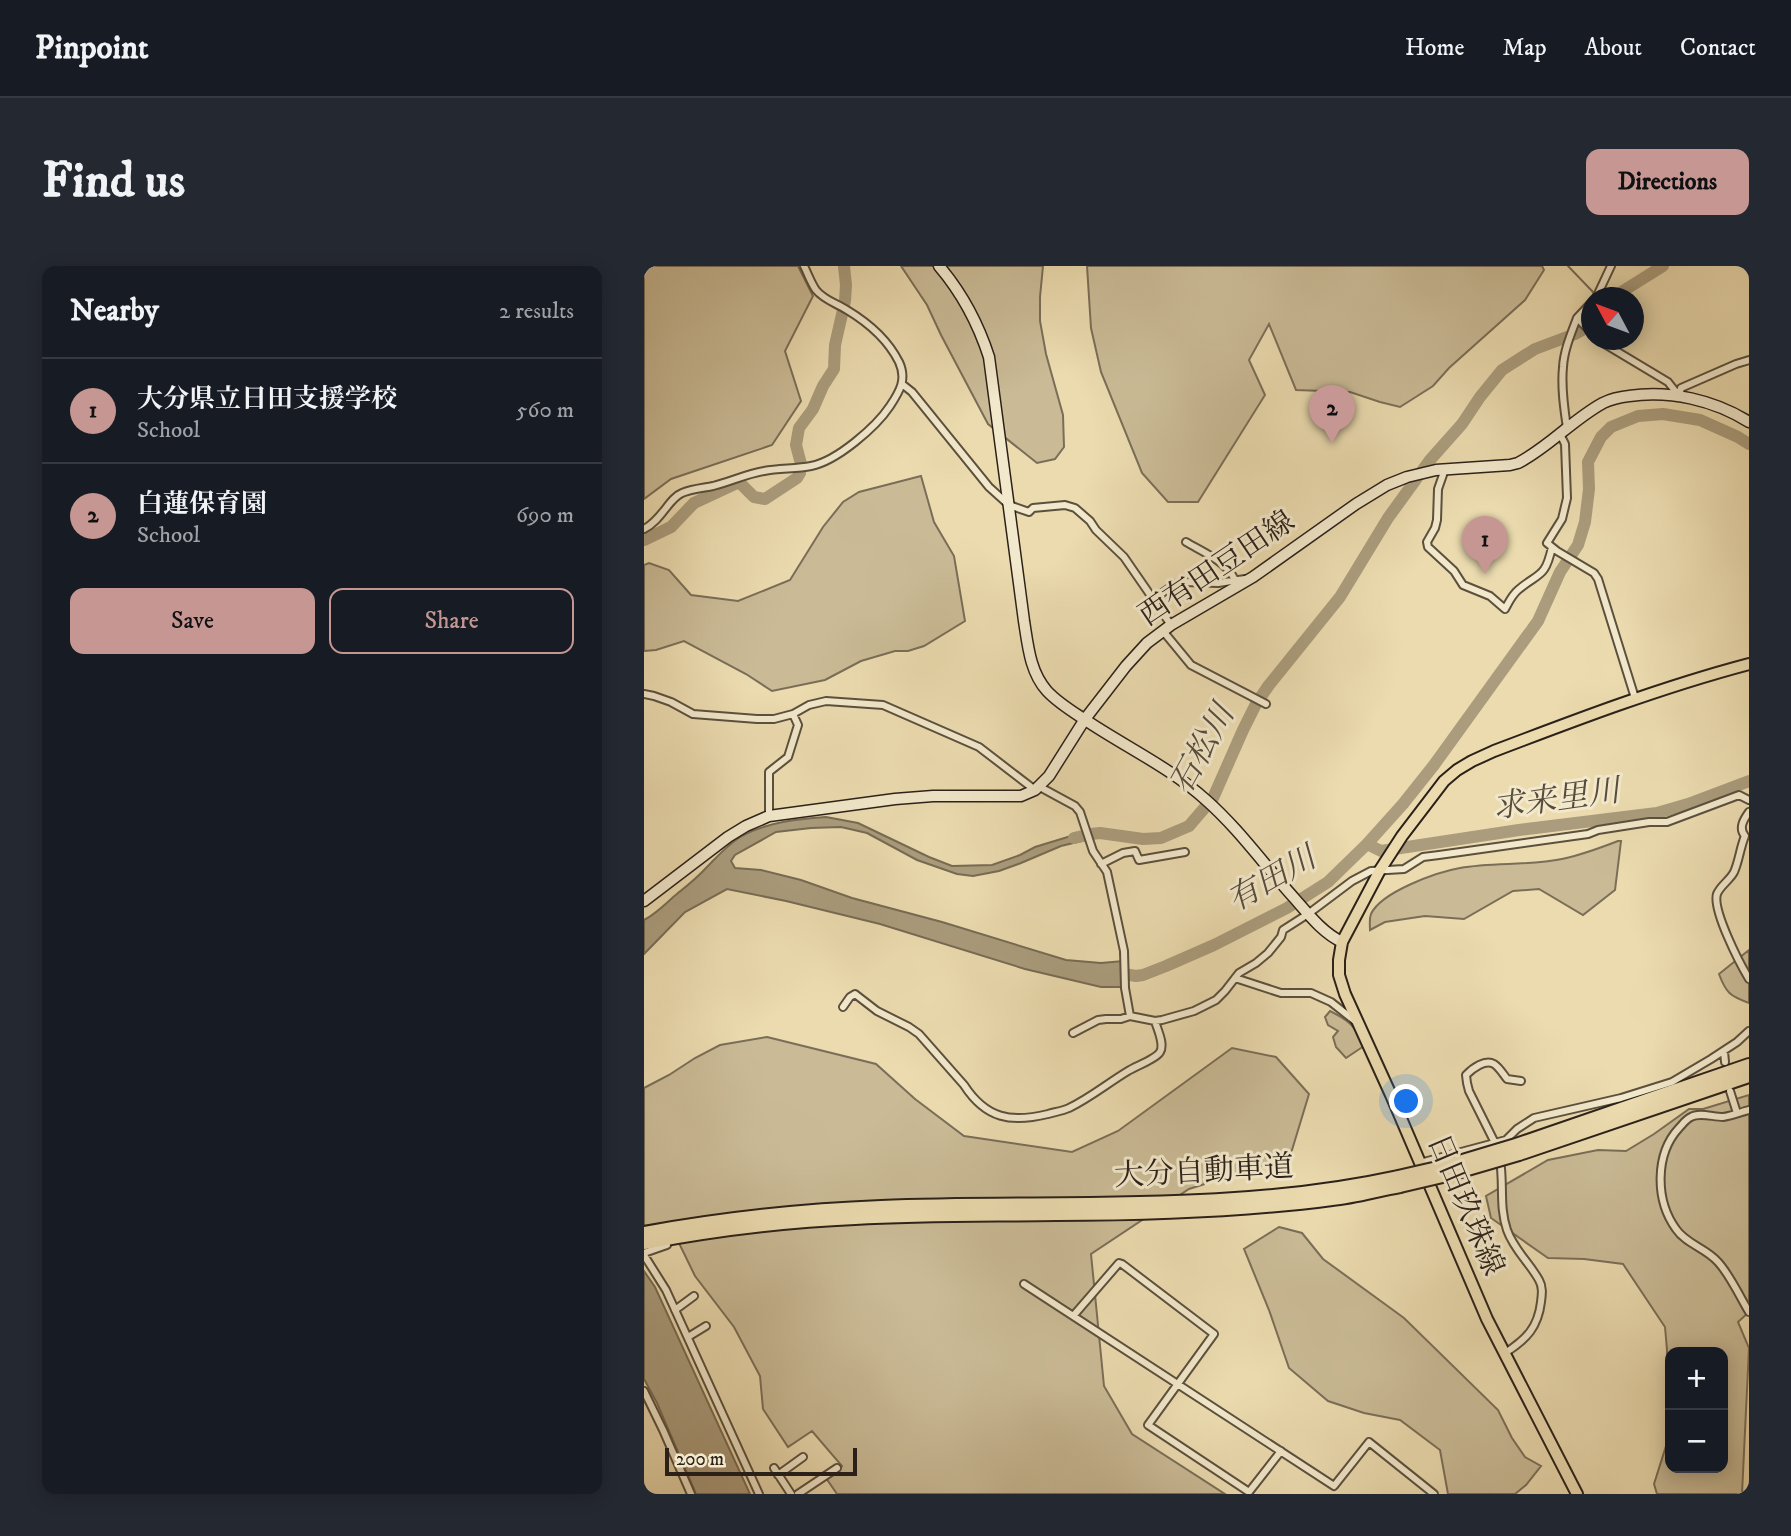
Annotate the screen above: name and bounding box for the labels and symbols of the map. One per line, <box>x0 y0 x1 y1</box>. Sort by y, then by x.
north arrow <box>1581 287 1644 350</box>
pin: 2 <box>1309 385 1355 443</box>
street label: 西有田豆田線 <box>1132 503 1302 635</box>
pin: 1 <box>1462 516 1508 574</box>
water label: 石松川 <box>1162 696 1245 802</box>
water label: 求来里川 <box>1490 771 1625 829</box>
water label: 有田川 <box>1220 837 1326 921</box>
your location <box>1389 1084 1423 1118</box>
street label: 日田玖珠線 <box>1419 1129 1511 1281</box>
street label: 大分自動車道 <box>1113 1149 1295 1195</box>
scale bar <box>665 1445 858 1477</box>

